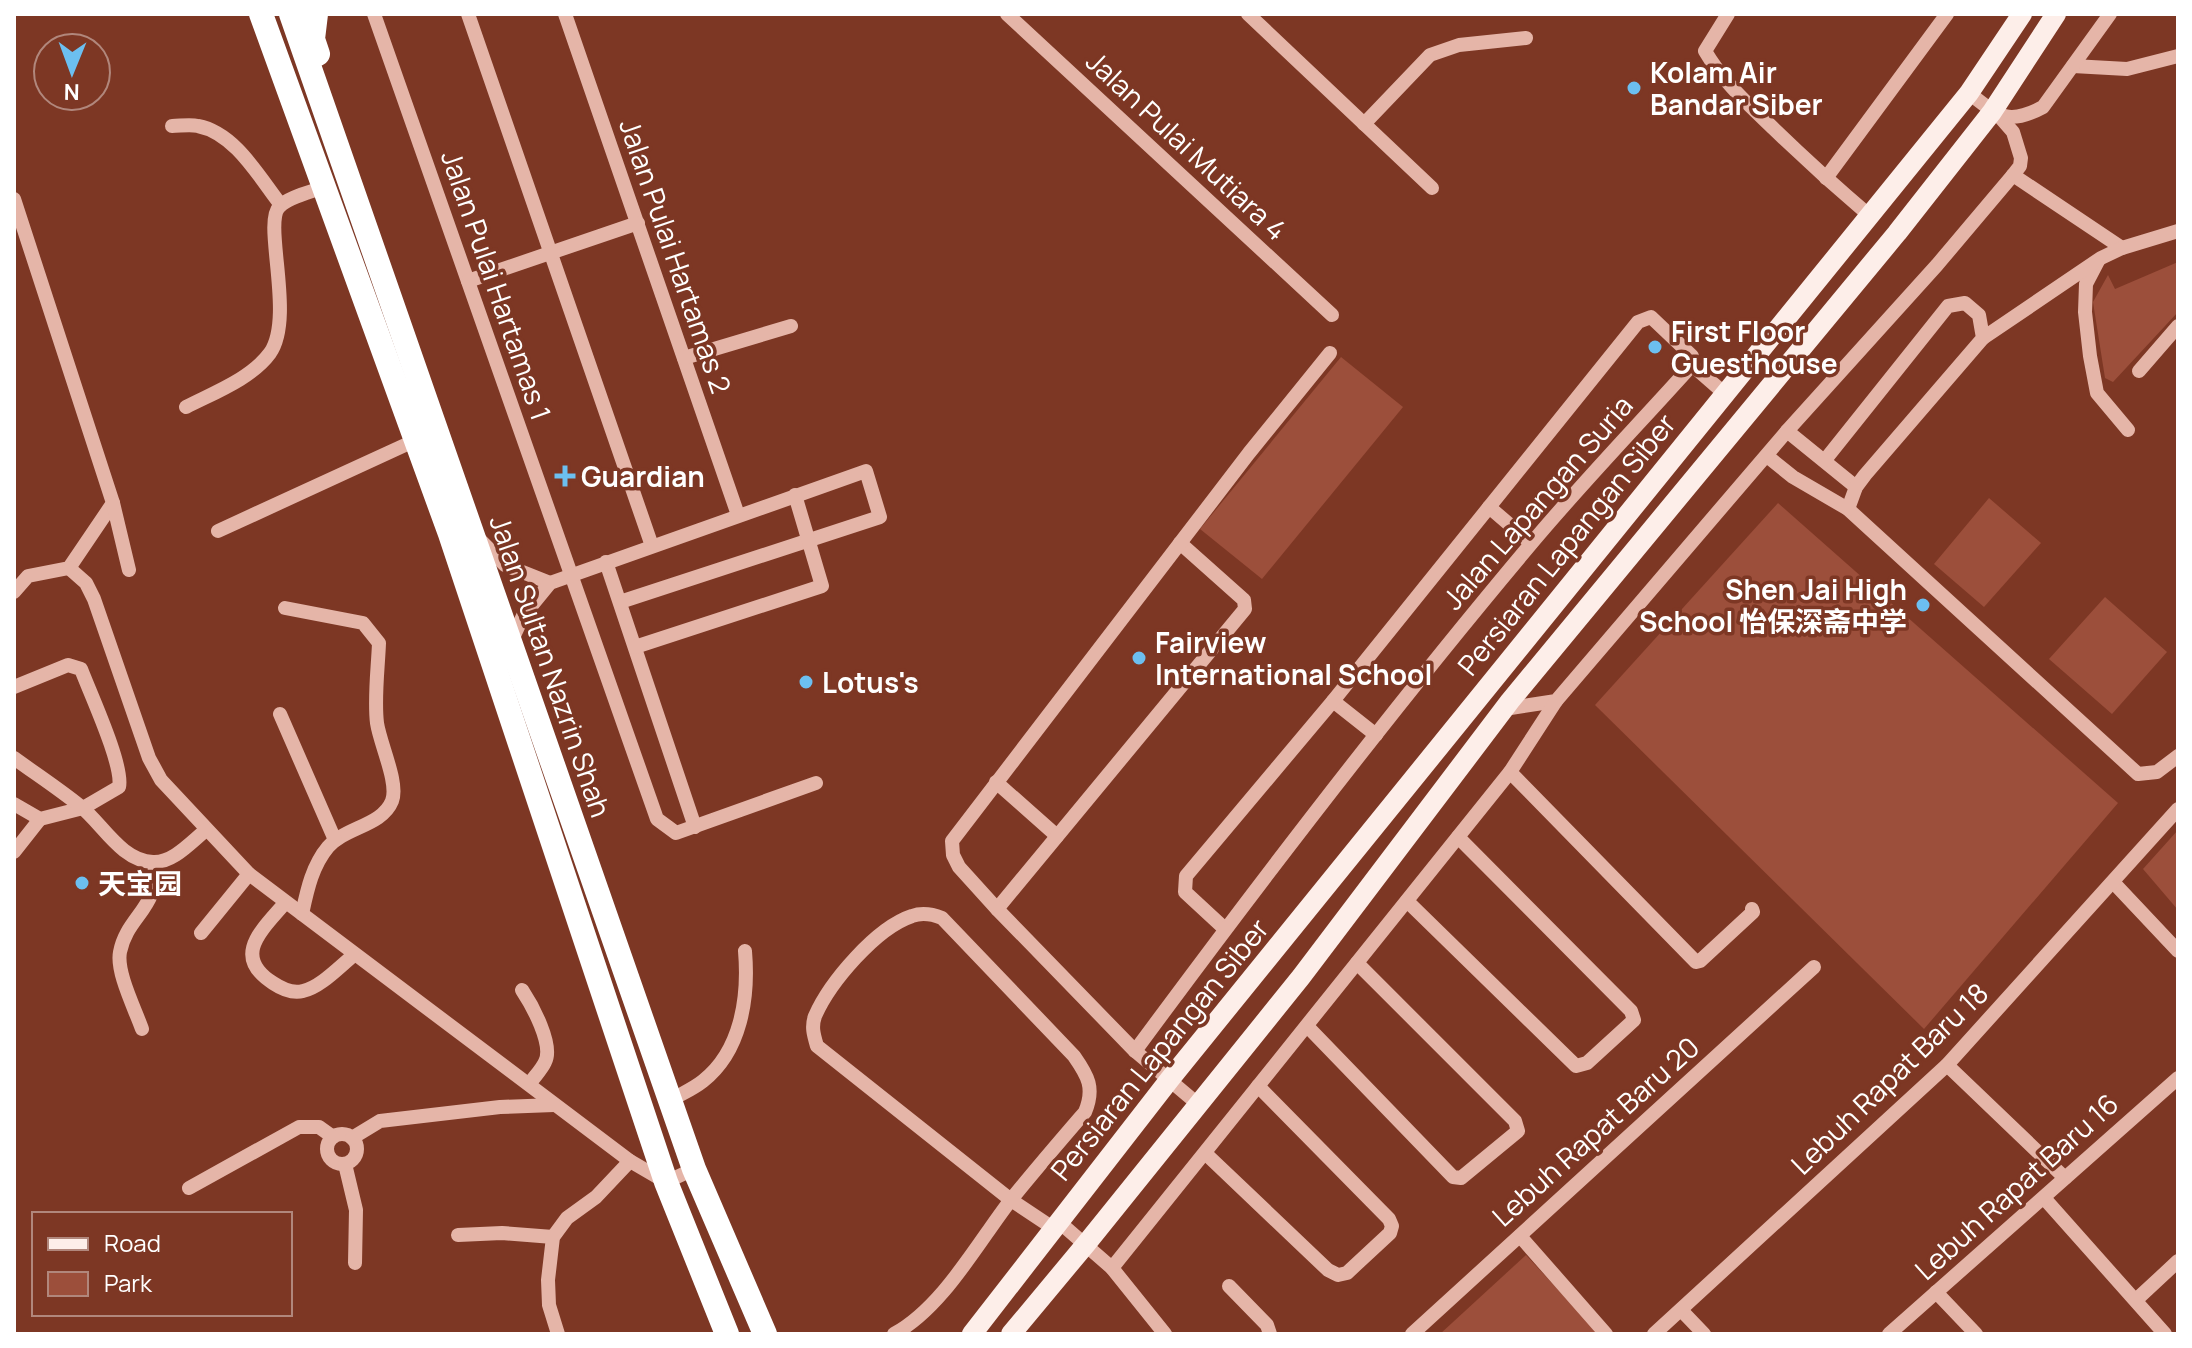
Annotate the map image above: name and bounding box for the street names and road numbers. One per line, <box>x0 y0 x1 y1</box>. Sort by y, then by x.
street label: Jalan Pulai Mutiara 4 <box>1078 42 1296 248</box>
street label: Jalan Pulai Hartamas 2 <box>611 114 741 398</box>
street label: Jalan Pulai Hartamas 1 <box>433 145 561 425</box>
street label: Jalan Lapangan Suria <box>1433 387 1641 617</box>
street label: Persiaran Lapangan Siber <box>1448 405 1684 683</box>
street label: Jalan Sultan Nazrin Shah <box>481 510 621 822</box>
street label: Persiaran Lapangan Siber <box>1041 910 1277 1188</box>
street label: Lebuh Rapat Baru 18 <box>1782 974 1996 1182</box>
street label: Lebuh Rapat Baru 20 <box>1483 1028 1707 1234</box>
street label: Lebuh Rapat Baru 16 <box>1906 1084 2126 1288</box>

